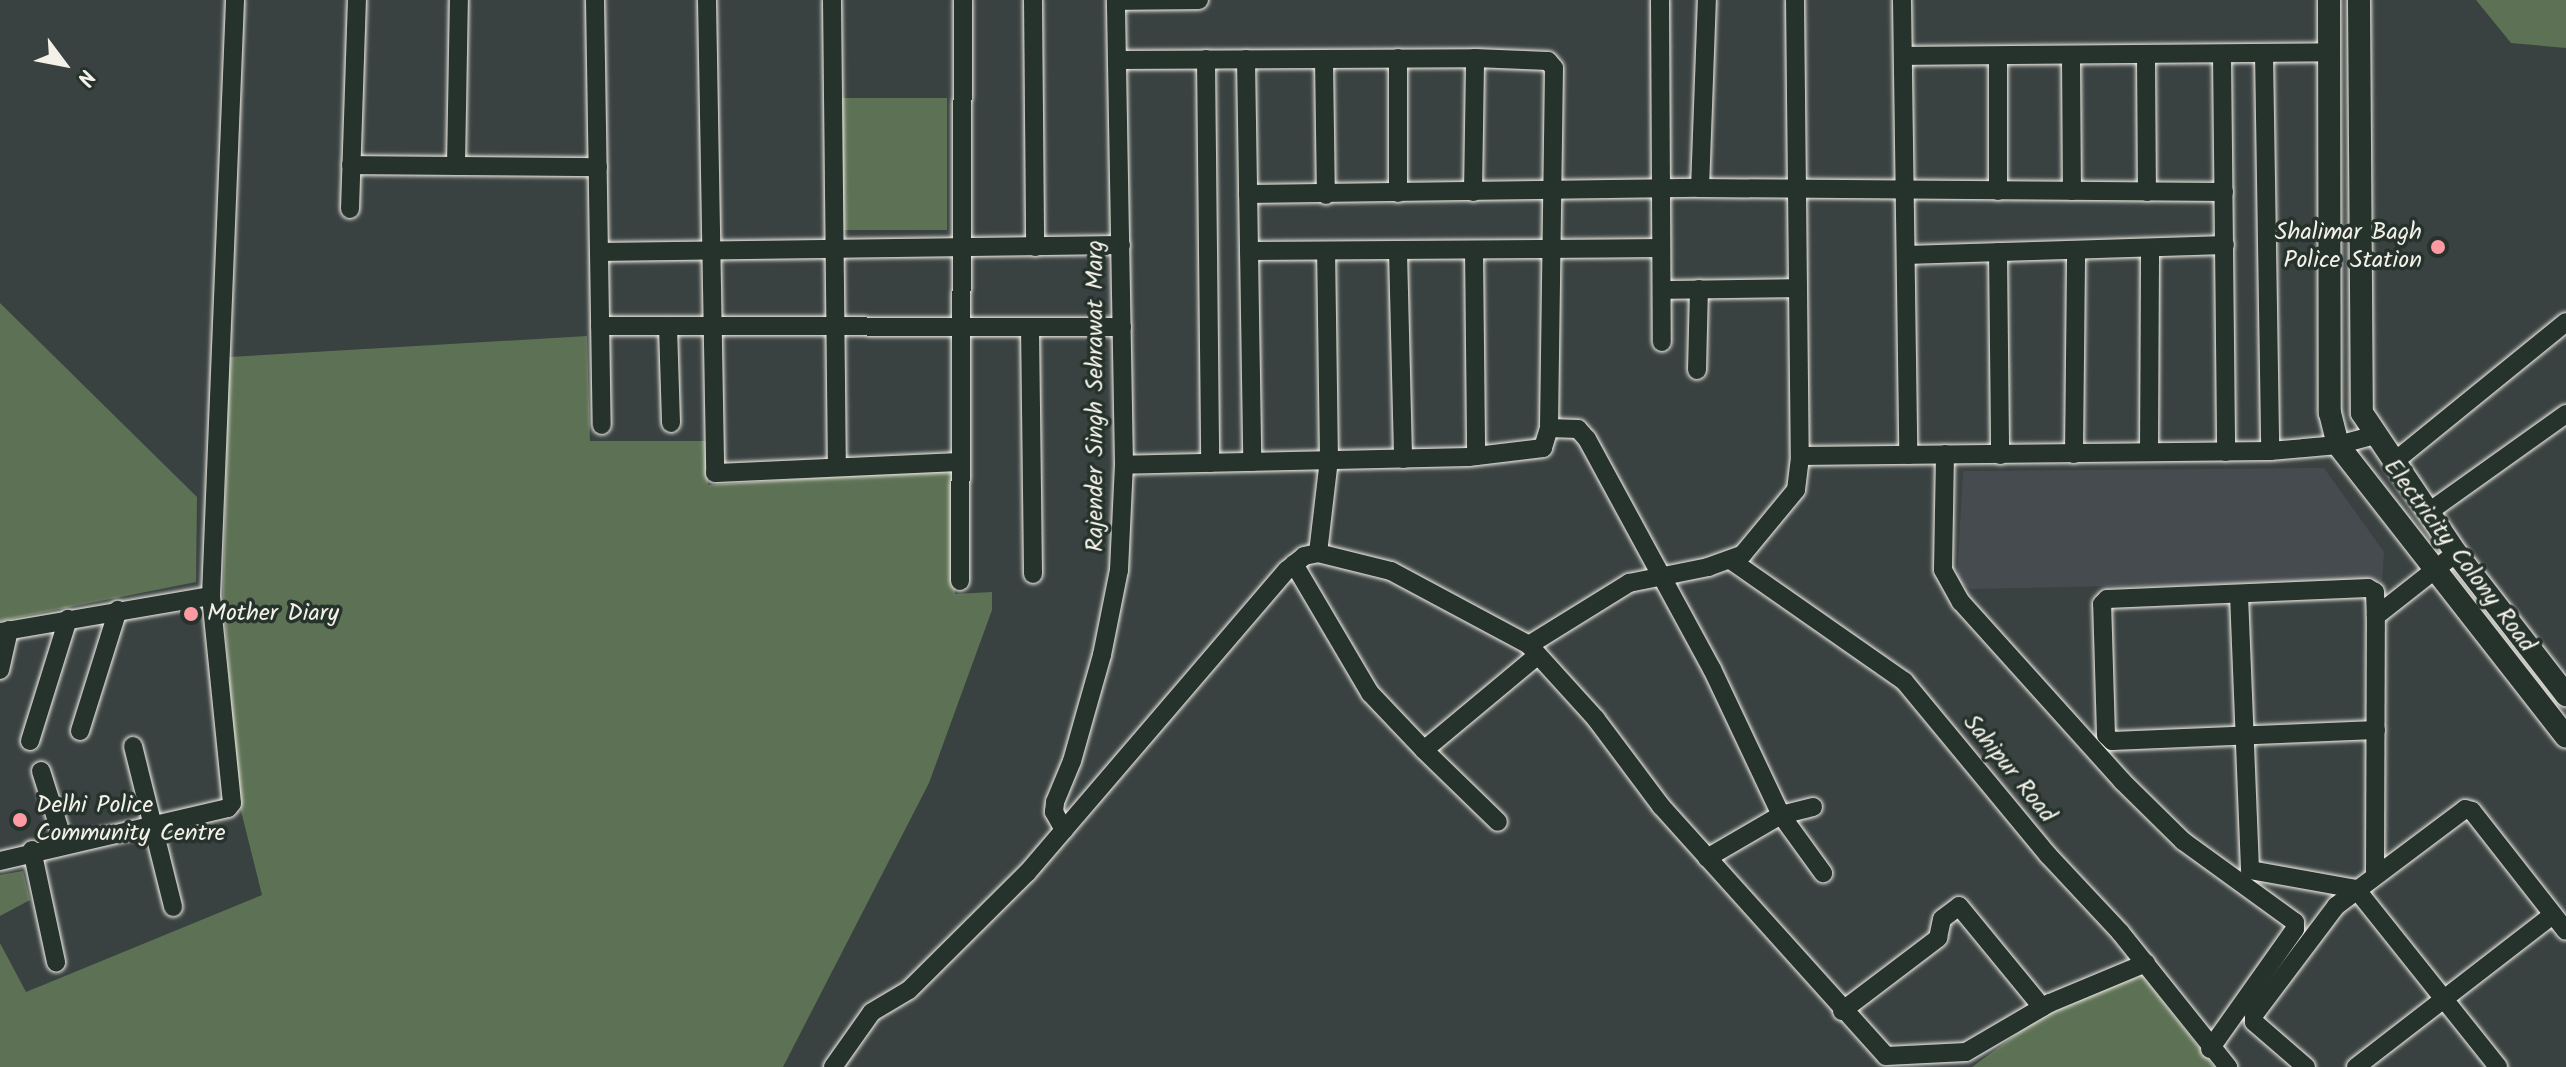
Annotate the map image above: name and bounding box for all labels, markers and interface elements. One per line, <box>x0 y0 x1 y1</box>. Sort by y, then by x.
north arrow <box>24 24 104 104</box>
text: N <box>66 62 103 92</box>
place label: Shalimar Bagh Police Station <box>2275 219 2422 275</box>
marker: Shalimar Bagh Police Station <box>2429 238 2447 256</box>
street label: Rajender Singh Sehrawat Marg <box>1082 240 1110 552</box>
street label: Electricity Colony Road <box>2377 454 2541 658</box>
place label: Mother Diary <box>207 600 339 628</box>
marker: Mother Diary <box>182 605 200 623</box>
street label: Sahipur Road <box>1957 709 2061 829</box>
place label: Delhi Police Community Centre <box>36 792 226 848</box>
marker: Delhi Police Community Centre <box>11 811 29 829</box>

